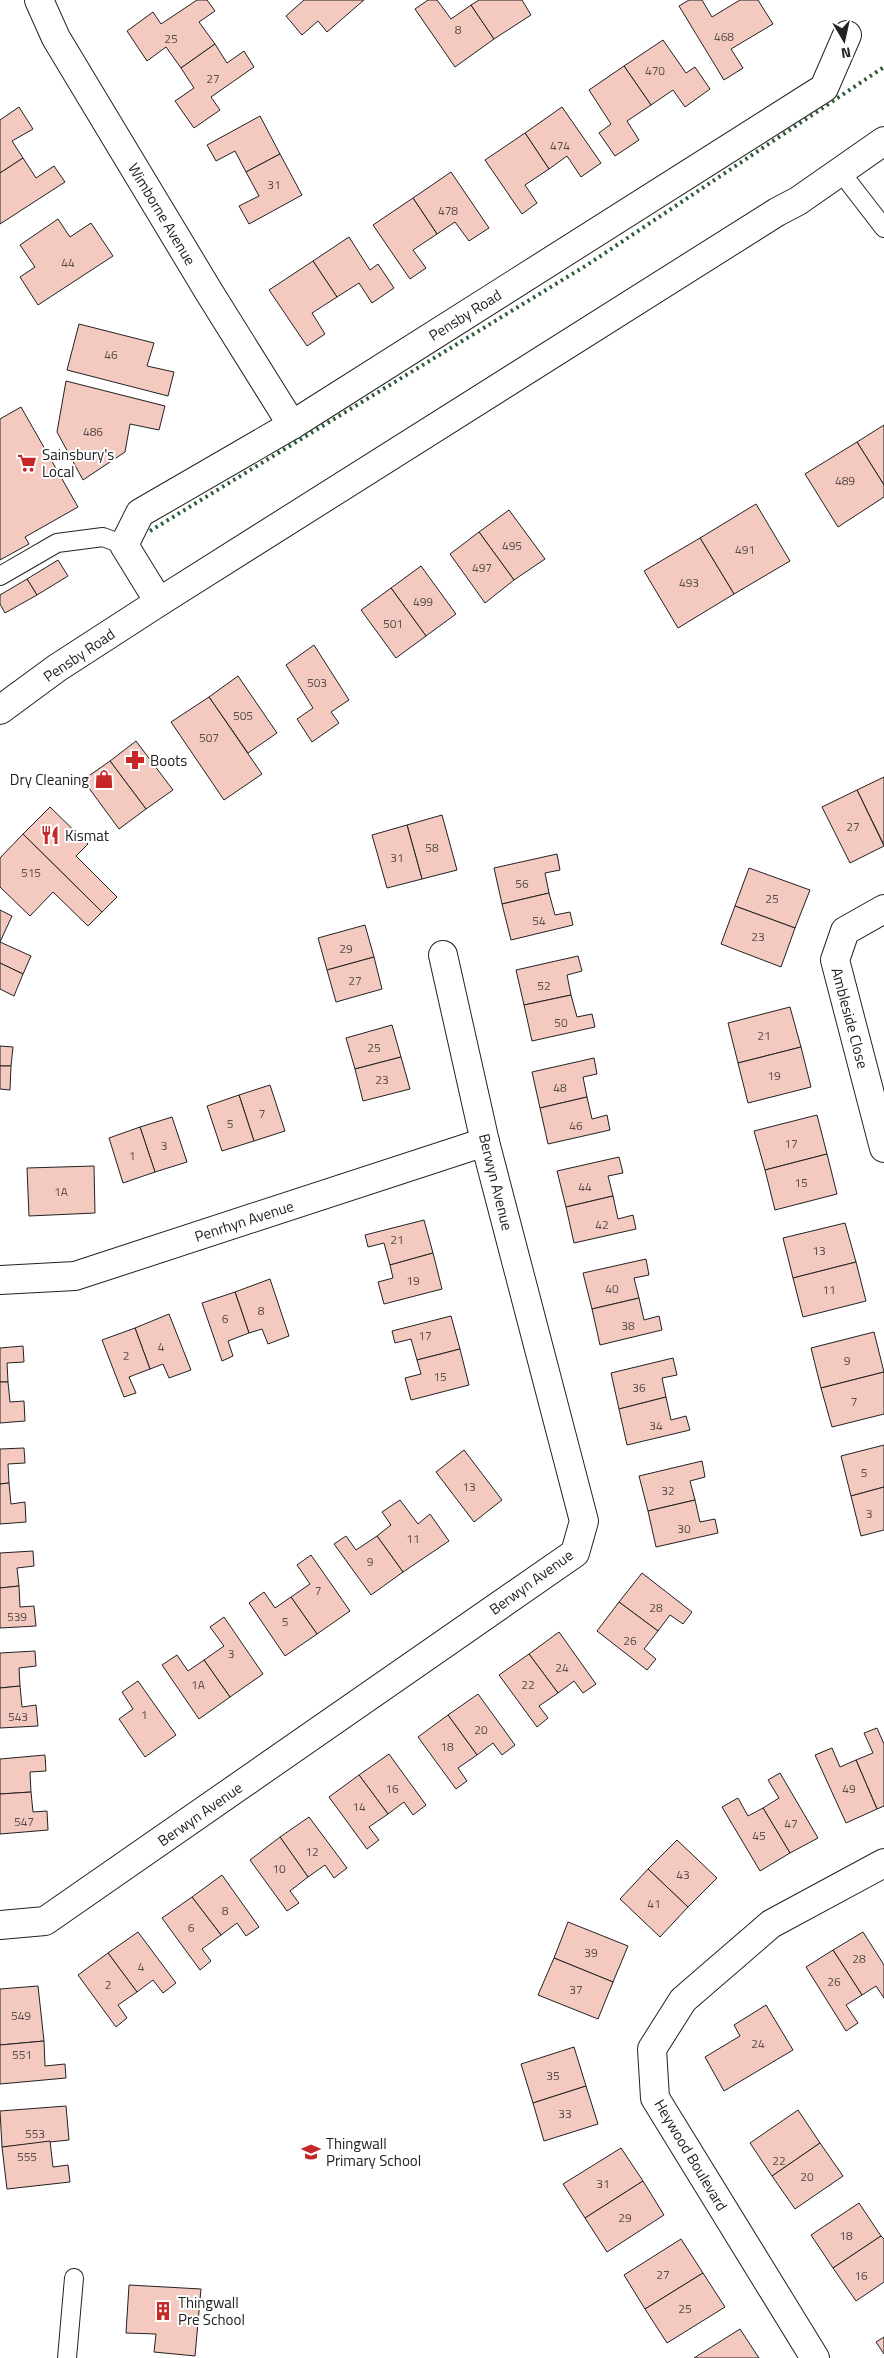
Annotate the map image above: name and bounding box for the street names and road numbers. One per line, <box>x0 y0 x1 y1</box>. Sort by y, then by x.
street label: Wimborne Avenue <box>122 158 202 270</box>
street label: Pensby Road <box>424 283 506 347</box>
street label: Pensby Road <box>38 622 120 688</box>
street label: Ambleside Close <box>825 965 875 1071</box>
street label: Berwyn Avenue <box>473 1131 519 1233</box>
street label: Penrhyn Avenue <box>191 1194 297 1248</box>
street label: Berwyn Avenue <box>484 1544 578 1620</box>
street label: Berwyn Avenue <box>153 1776 247 1852</box>
street label: Heywood Boulevard <box>648 2095 734 2215</box>

